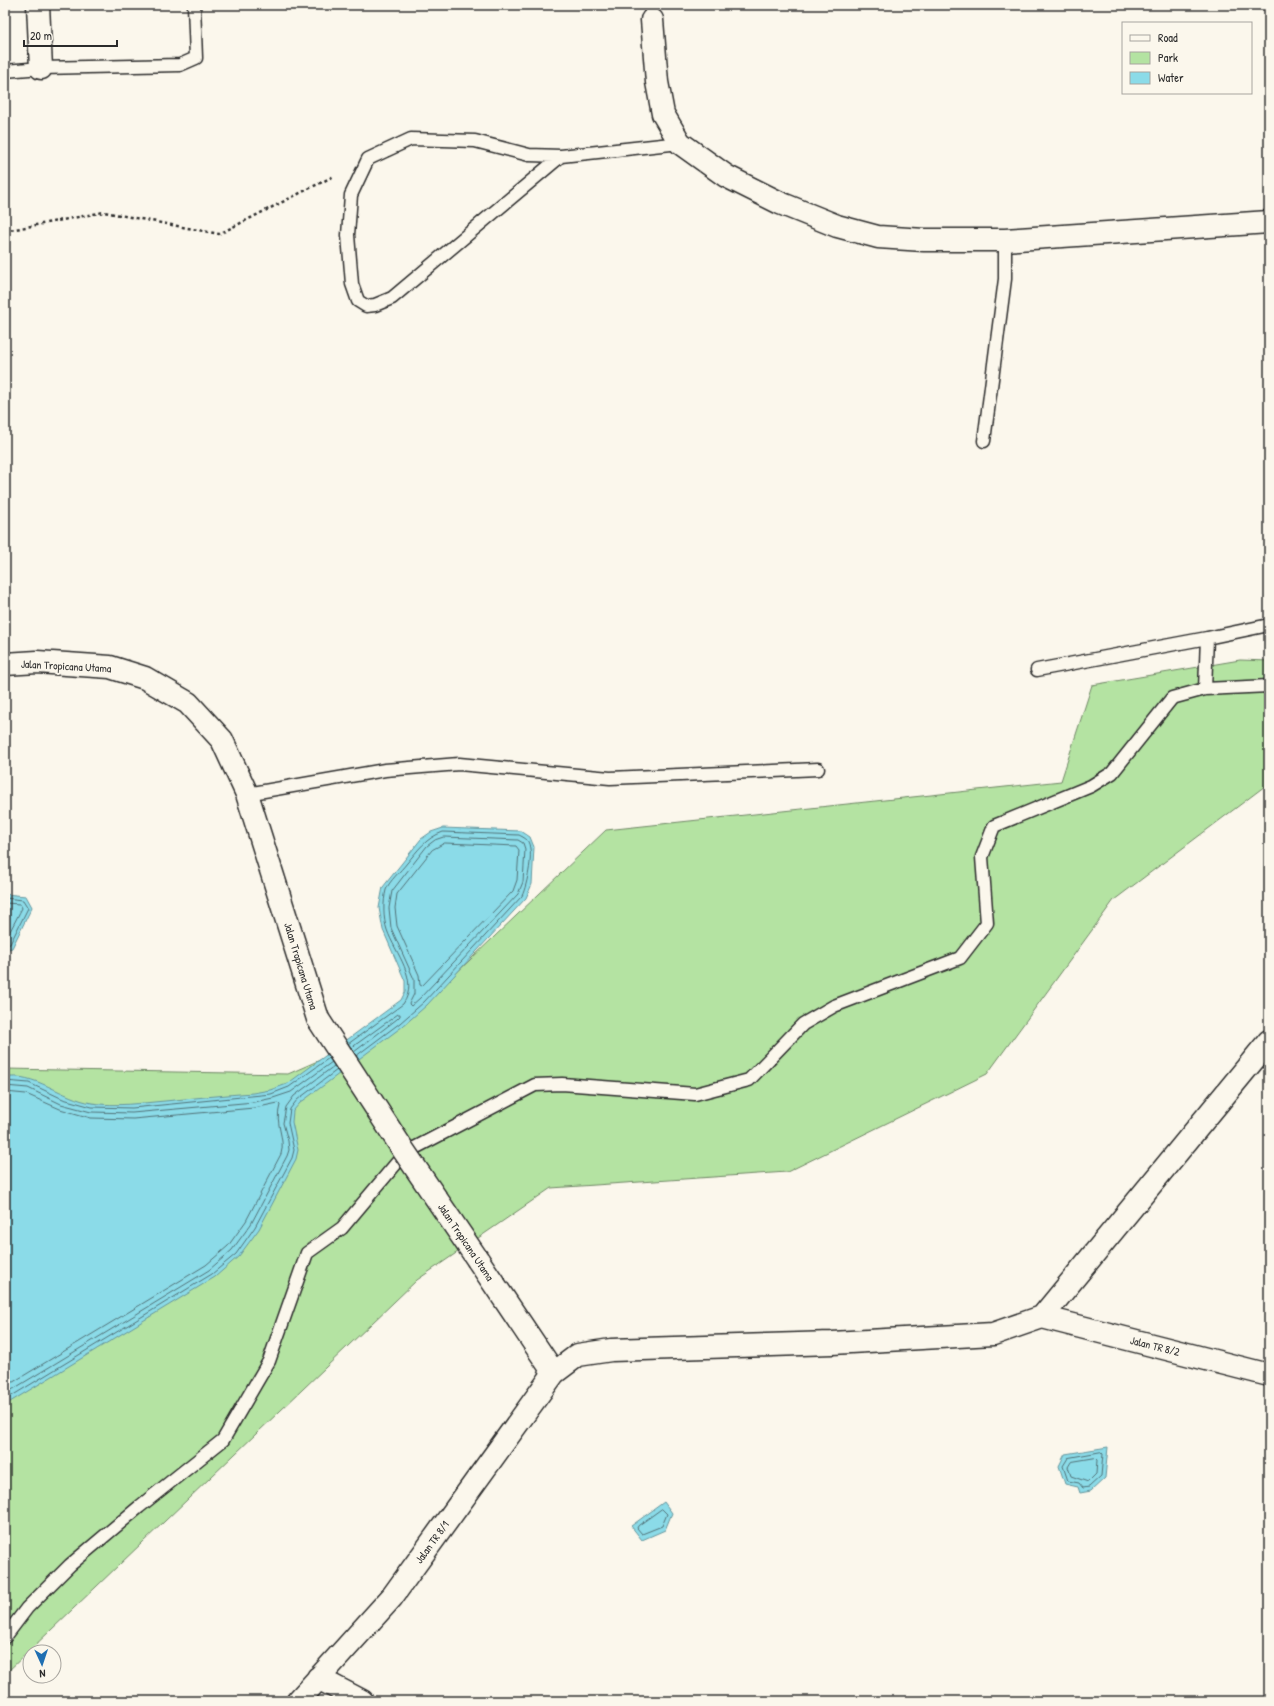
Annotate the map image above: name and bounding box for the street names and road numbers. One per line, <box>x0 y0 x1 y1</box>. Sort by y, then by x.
street label: Jalan Tropicana Utama <box>20 657 112 675</box>
street label: Jalan Tropicana Utama <box>281 921 321 1012</box>
street label: Jalan Tropicana Utama <box>435 1201 497 1284</box>
street label: Jalan TR 8/2 <box>1129 1333 1181 1359</box>
street label: Jalan TR 8/1 <box>412 1518 452 1566</box>

